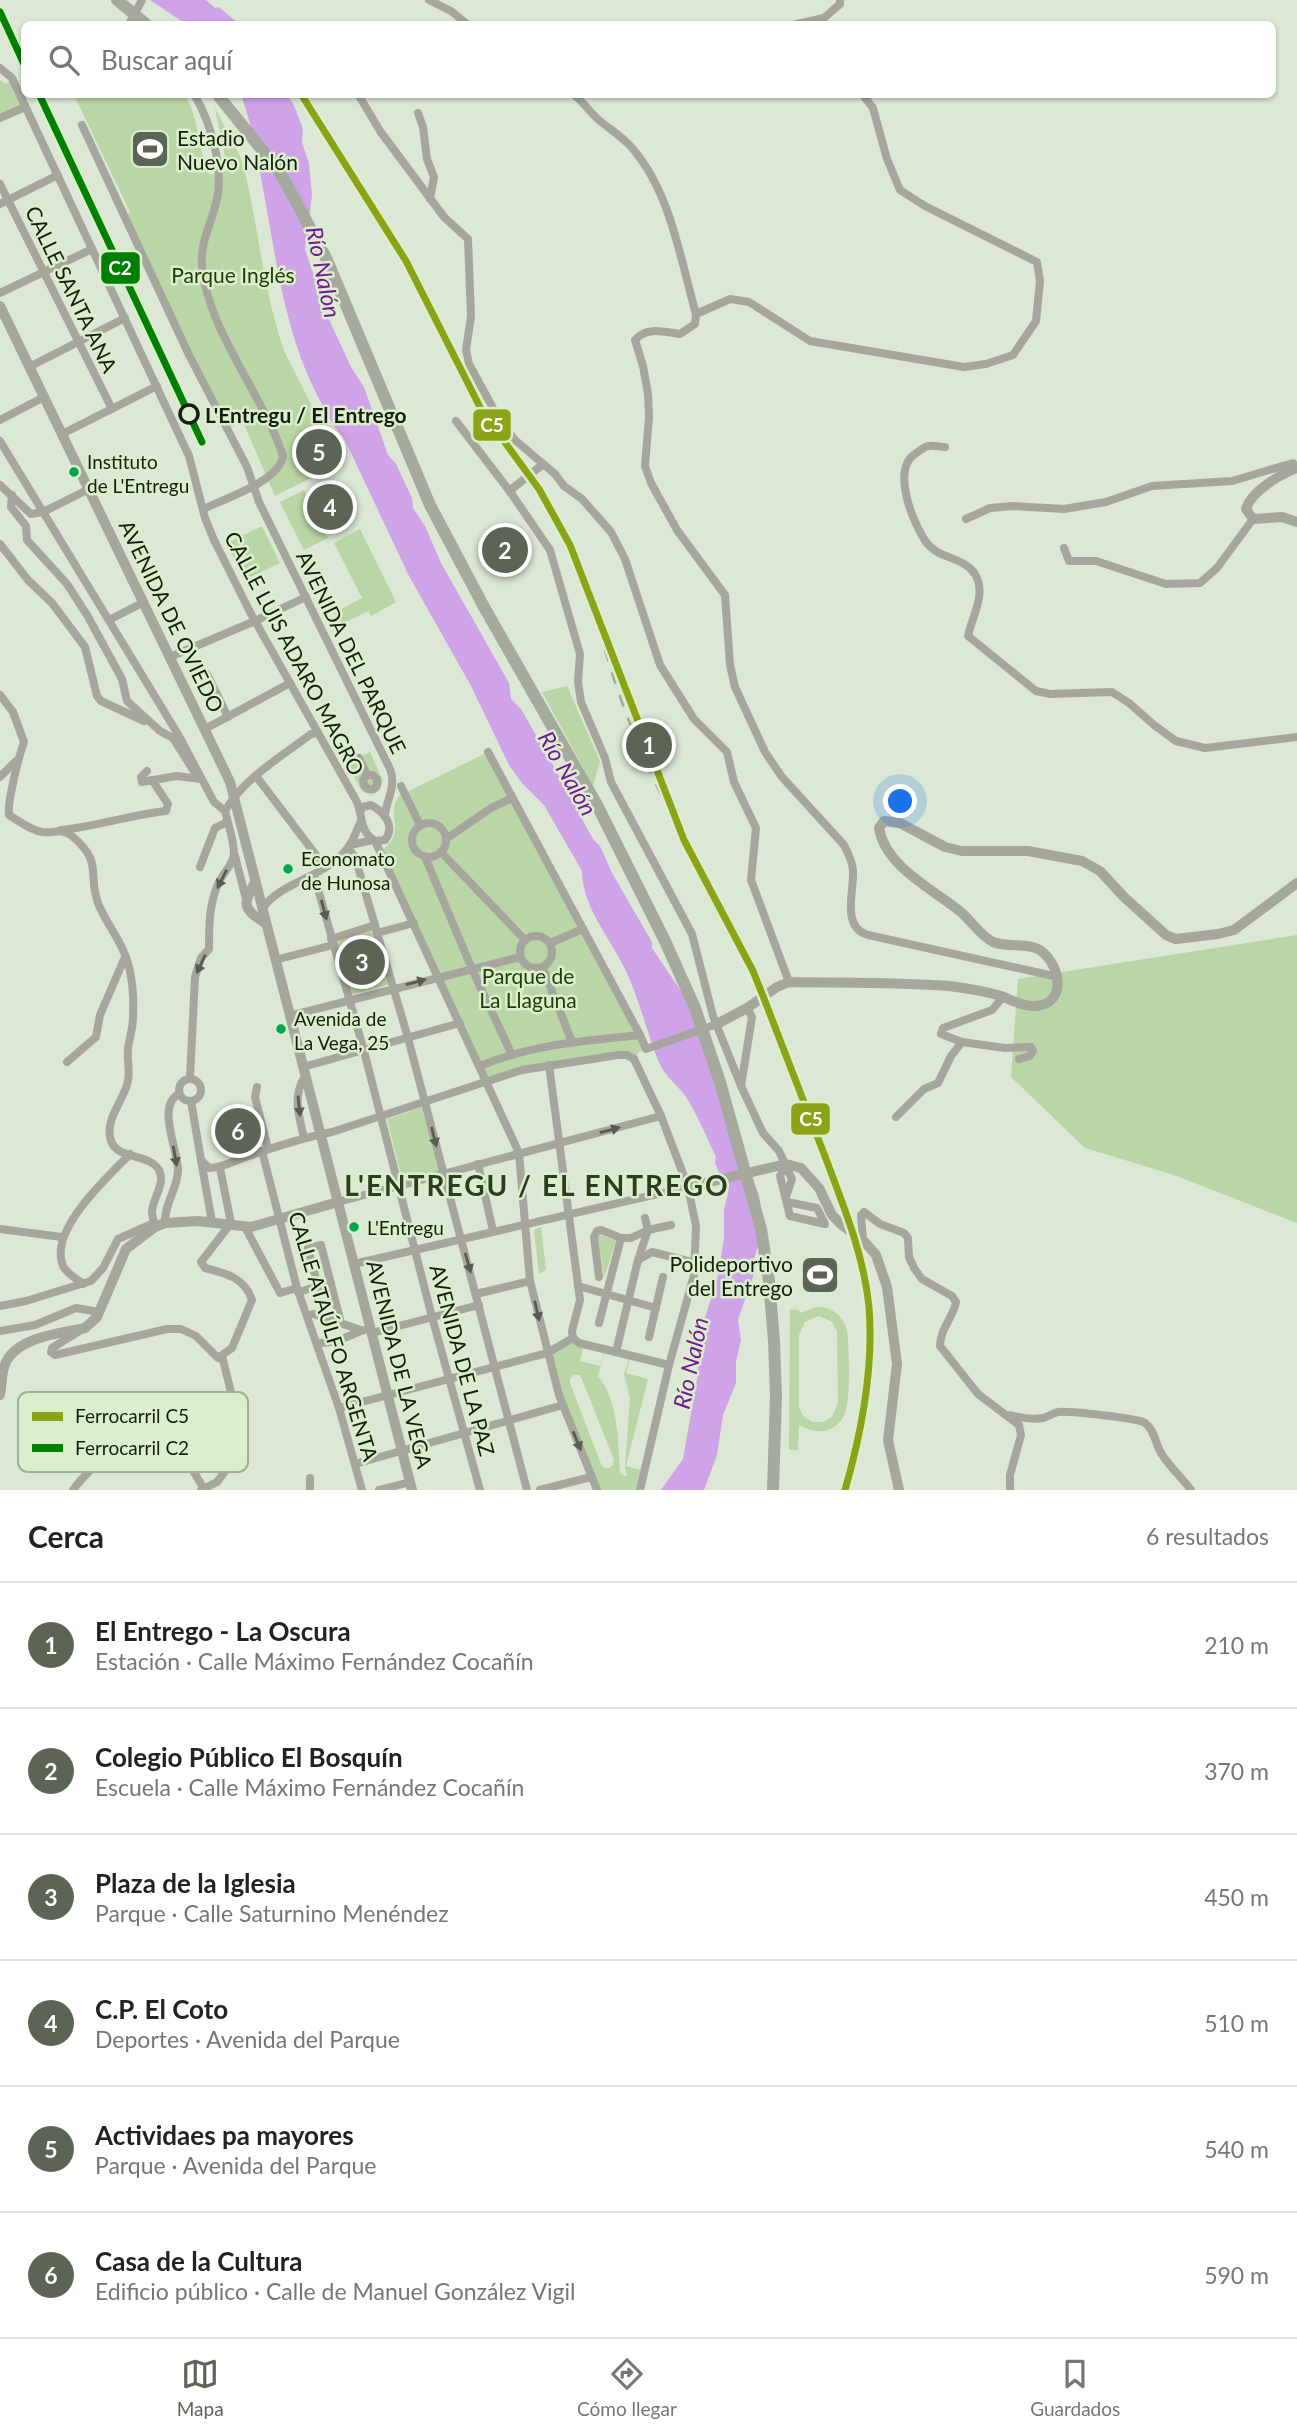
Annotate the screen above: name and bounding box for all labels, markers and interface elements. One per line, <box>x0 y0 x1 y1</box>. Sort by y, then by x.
search box <box>21 21 1276 98</box>
icon: search <box>45 41 83 79</box>
text: Buscar aquí <box>101 44 232 76</box>
place label: Estadio Nuevo Nalón <box>177 125 298 174</box>
sports icon: Estadio Nuevo Nalón <box>129 128 171 170</box>
street label: CALLE SANTA ANA <box>21 202 124 377</box>
water label: Río Nalón <box>301 224 347 320</box>
line badge: C2 <box>100 251 141 285</box>
text: C2 <box>108 256 132 279</box>
park label: Parque Inglés <box>171 262 295 287</box>
place label: L'Entregu / El Entrego <box>205 402 407 427</box>
marker: L'Entregu / El Entrego <box>179 404 199 424</box>
line badge: C5 <box>472 408 512 442</box>
text: C5 <box>480 413 504 436</box>
pin: 5 <box>296 426 342 478</box>
place label: Instituto de L'Entregu <box>87 450 189 497</box>
marker: Instituto de L'Entregu <box>67 465 81 479</box>
pin: 4 <box>307 481 353 533</box>
street label: AVENIDA DE OVIEDO <box>115 516 229 716</box>
pin: 2 <box>482 524 528 576</box>
street label: CALLE LUIS ADARO MAGRO <box>220 527 370 779</box>
street label: AVENIDA DEL PARQUE <box>292 546 412 758</box>
pin: 1 <box>626 719 672 771</box>
water label: Río Nalón <box>533 726 603 820</box>
your location <box>883 784 917 818</box>
place label: Economato de Hunosa <box>301 847 395 894</box>
marker: Economato de Hunosa <box>281 862 295 876</box>
one-way arrow <box>216 869 227 889</box>
one-way arrow <box>319 900 329 921</box>
pin: 3 <box>339 936 385 988</box>
one-way arrow <box>195 954 207 974</box>
park label: Parque de La Llaguna <box>479 963 577 1012</box>
one-way arrow <box>405 976 427 987</box>
place label: Avenida de La Vega, 25 <box>294 1007 389 1054</box>
marker: Avenida de La Vega, 25 <box>274 1022 288 1036</box>
one-way arrow <box>293 1095 304 1117</box>
line badge: C5 <box>790 1102 831 1136</box>
pin: 6 <box>215 1105 261 1157</box>
text: C5 <box>799 1107 823 1130</box>
one-way arrow <box>600 1124 621 1134</box>
one-way arrow <box>429 1126 440 1148</box>
one-way arrow <box>170 1145 181 1167</box>
district label: L'ENTREGU / EL ENTREGO <box>344 1168 730 1202</box>
street label: CALLE ATAÚLFO ARGENTA <box>284 1208 384 1464</box>
place label: L'Entregu <box>367 1216 444 1239</box>
marker: L'Entregu <box>347 1220 361 1234</box>
place label: Polideportivo del Entrego <box>669 1251 793 1300</box>
one-way arrow <box>463 1253 473 1274</box>
sports icon: Polideportivo del Entrego <box>799 1254 841 1296</box>
street label: AVENIDA DE LA VEGA <box>362 1257 438 1471</box>
street label: AVENIDA DE LA PAZ <box>425 1261 501 1459</box>
one-way arrow <box>532 1300 543 1322</box>
water label: Río Nalón <box>667 1315 713 1411</box>
legend <box>18 1392 248 1472</box>
text: Ferrocarril C5 <box>75 1404 189 1427</box>
one-way arrow <box>572 1430 583 1451</box>
text: Ferrocarril C2 <box>75 1436 189 1459</box>
text: Cerca <box>28 1518 104 1554</box>
text: 6 resultados <box>1146 1522 1269 1550</box>
text: El Entrego - La Oscura <box>95 1615 351 1647</box>
text: 1 <box>44 1631 58 1659</box>
text: 210 m <box>1204 1631 1269 1659</box>
text: Estación · Calle Máximo Fernández Cocañín <box>95 1647 534 1675</box>
text: Colegio Público El Bosquín <box>95 1741 403 1773</box>
text: 2 <box>44 1757 58 1785</box>
text: 370 m <box>1204 1757 1269 1785</box>
text: Escuela · Calle Máximo Fernández Cocañín <box>95 1773 524 1801</box>
text: Plaza de la Iglesia <box>95 1867 296 1899</box>
text: 3 <box>44 1883 58 1911</box>
text: 450 m <box>1204 1883 1269 1911</box>
text: Parque · Calle Saturnino Menéndez <box>95 1899 449 1927</box>
text: C.P. El Coto <box>95 1993 228 2025</box>
text: 4 <box>44 2009 58 2037</box>
text: 510 m <box>1204 2009 1269 2037</box>
text: Deportes · Avenida del Parque <box>95 2025 400 2053</box>
text: Actividaes pa mayores <box>95 2119 354 2151</box>
text: 5 <box>44 2135 58 2163</box>
text: 540 m <box>1204 2135 1269 2163</box>
text: Parque · Avenida del Parque <box>95 2151 377 2179</box>
text: Casa de la Cultura <box>95 2245 302 2277</box>
text: 6 <box>44 2261 58 2289</box>
text: 590 m <box>1204 2261 1269 2289</box>
text: Edificio público · Calle de Manuel González Vigil <box>95 2277 575 2305</box>
tab: Mapa <box>177 2355 224 2420</box>
tab: Cómo llegar <box>577 2355 677 2420</box>
tab: Guardados <box>1030 2355 1120 2420</box>

